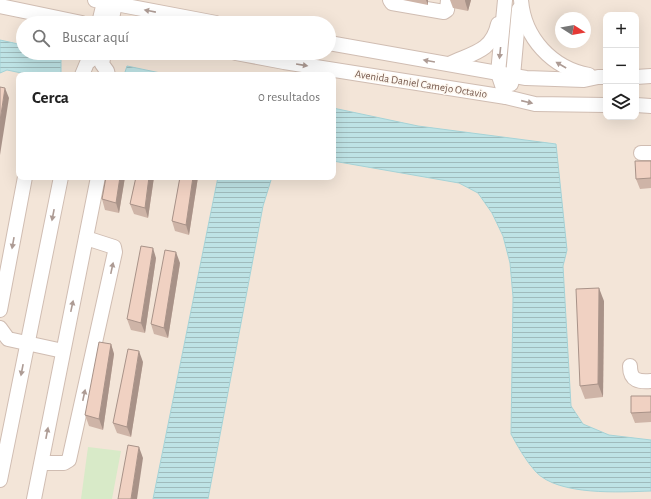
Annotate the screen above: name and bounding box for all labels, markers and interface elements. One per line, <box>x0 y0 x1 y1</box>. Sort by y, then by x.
one-way arrow <box>144 7 156 13</box>
north arrow <box>555 12 591 48</box>
map controls <box>603 12 639 120</box>
button: + <box>603 12 639 48</box>
search box <box>16 16 336 60</box>
icon: search <box>30 27 52 49</box>
text: Buscar aquí <box>62 30 129 45</box>
one-way arrow <box>497 47 504 59</box>
button: − <box>603 48 639 84</box>
one-way arrow <box>423 58 435 64</box>
one-way arrow <box>555 61 567 68</box>
one-way arrow <box>296 62 308 68</box>
street label: Avenida Daniel Camejo Octavio <box>354 68 488 100</box>
button: layers <box>603 84 639 120</box>
text: Cerca <box>32 89 69 106</box>
text: 0 resultados <box>258 91 320 104</box>
one-way arrow <box>521 99 533 105</box>
one-way arrow <box>50 209 56 221</box>
one-way arrow <box>9 237 15 249</box>
one-way arrow <box>109 262 115 274</box>
one-way arrow <box>70 300 76 312</box>
one-way arrow <box>19 364 25 376</box>
one-way arrow <box>81 389 87 401</box>
one-way arrow <box>45 427 51 439</box>

